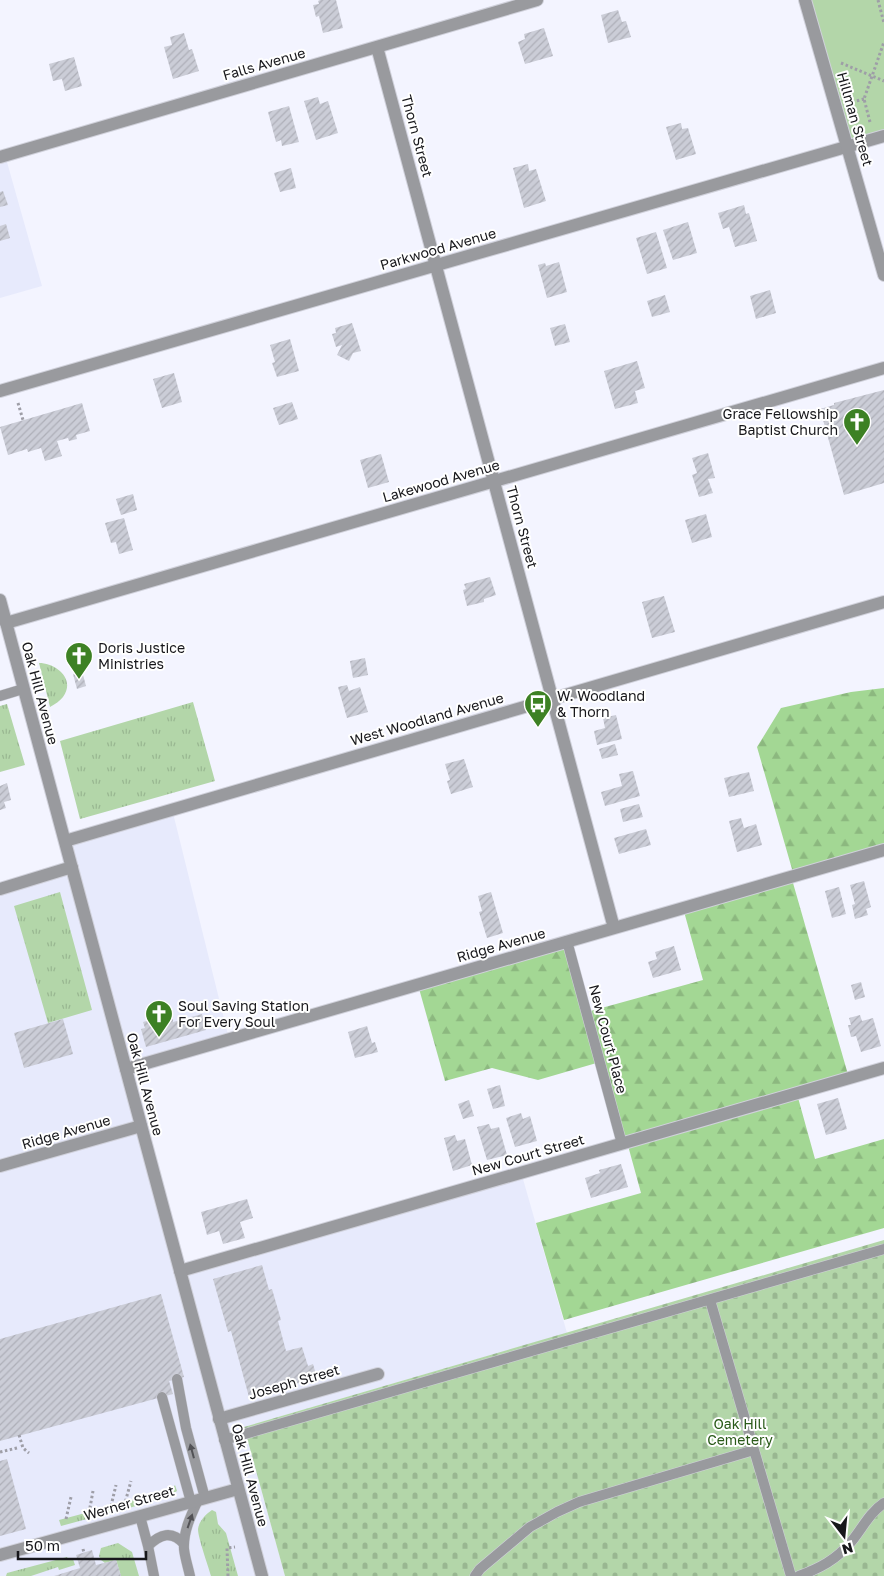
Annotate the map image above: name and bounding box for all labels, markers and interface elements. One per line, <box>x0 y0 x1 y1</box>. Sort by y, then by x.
street label: Falls Avenue <box>221 44 307 83</box>
street label: Hillman Street <box>834 70 877 168</box>
street label: Thorn Street <box>398 93 437 179</box>
street label: Parkwood Avenue <box>378 224 498 273</box>
place label: Grace Fellowship Baptist Church <box>723 405 838 438</box>
church icon: Grace Fellowship Baptist Church <box>842 407 872 446</box>
street label: Lakewood Avenue <box>380 456 501 505</box>
street label: Thorn Street <box>503 484 542 570</box>
street label: Oak Hill Avenue <box>19 639 62 746</box>
place label: Doris Justice Ministries <box>98 639 185 672</box>
church icon: Doris Justice Ministries <box>64 641 94 680</box>
place label: W. Woodland & Thorn <box>557 687 645 720</box>
street label: West Woodland Avenue <box>348 689 505 749</box>
bus stop icon: W. Woodland & Thorn <box>523 689 553 728</box>
street label: Ridge Avenue <box>455 924 547 965</box>
street label: New Court Place <box>586 983 631 1095</box>
place label: Soul Saving Station For Every Soul <box>178 997 309 1030</box>
church icon: Soul Saving Station For Every Soul <box>144 999 174 1038</box>
street label: Oak Hill Avenue <box>124 1030 167 1137</box>
street label: Ridge Avenue <box>20 1111 112 1152</box>
street label: New Court Street <box>470 1130 586 1179</box>
street label: Joseph Street <box>246 1360 341 1403</box>
park label: Oak Hill Cemetery <box>707 1415 773 1448</box>
street label: Oak Hill Avenue <box>229 1421 272 1528</box>
one-way arrow <box>188 1443 196 1458</box>
street label: Werner Street <box>82 1481 176 1524</box>
north arrow <box>819 1511 869 1561</box>
one-way arrow <box>187 1513 194 1528</box>
scale bar <box>18 1528 145 1560</box>
text: 50 m <box>25 1536 60 1554</box>
text: N <box>840 1539 855 1559</box>

